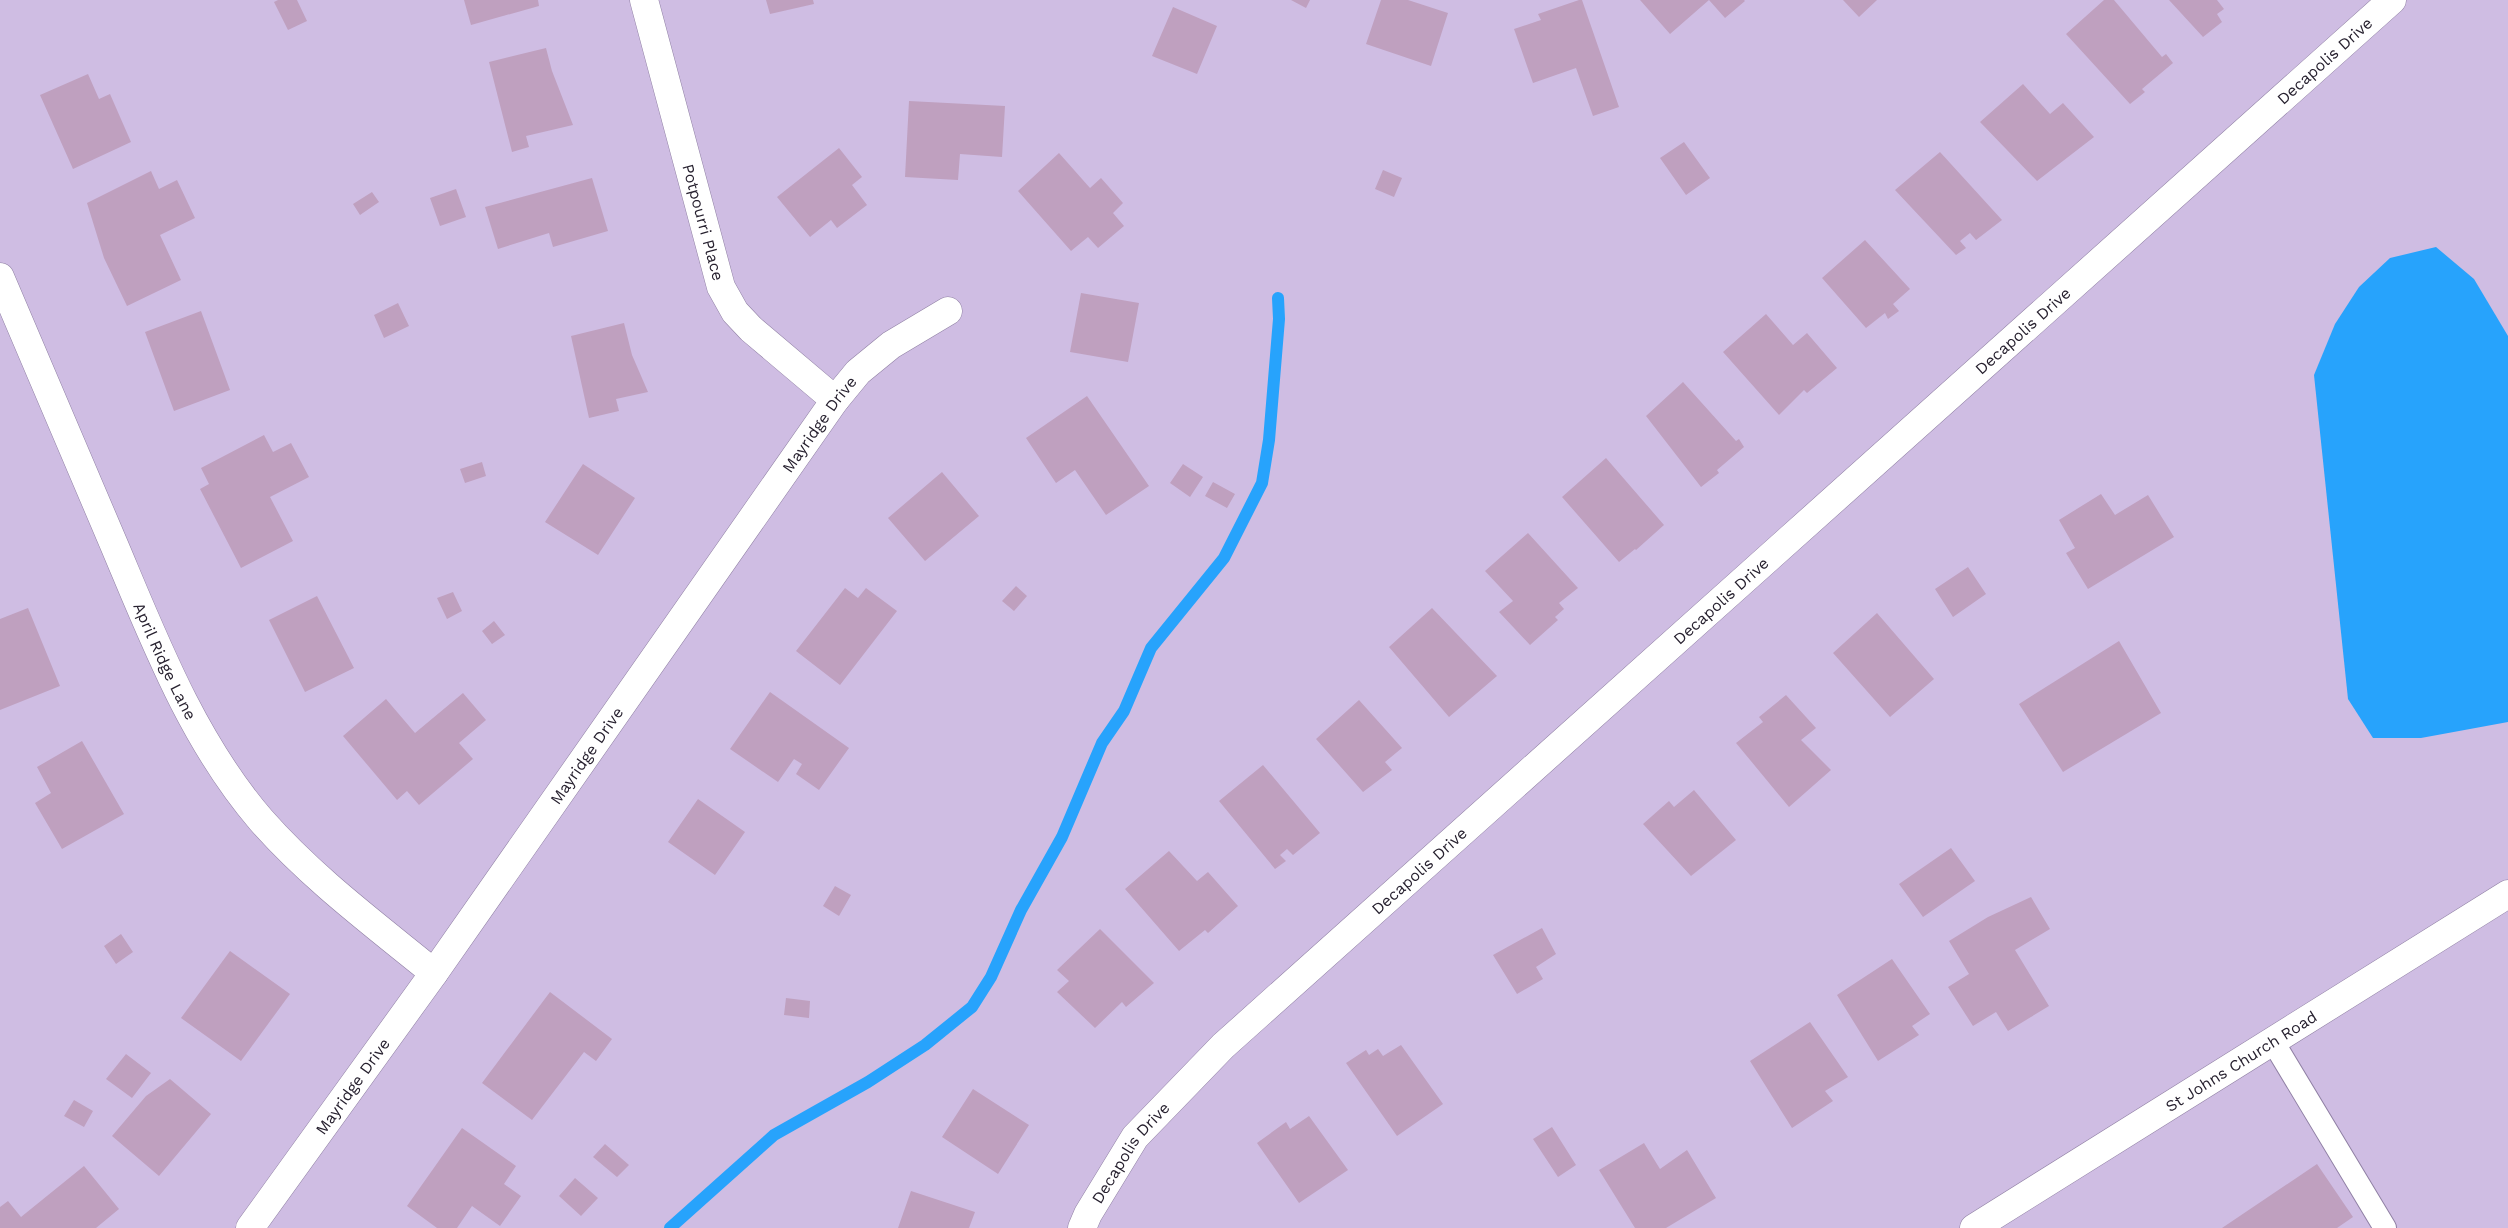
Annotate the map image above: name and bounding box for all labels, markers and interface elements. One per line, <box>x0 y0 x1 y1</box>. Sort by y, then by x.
street label: Decapolis Drive <box>2273 13 2376 108</box>
street label: Potpourri Place <box>679 162 728 283</box>
street label: Decapolis Drive <box>1971 283 2074 378</box>
street label: Mayridge Drive <box>778 372 860 476</box>
street label: Decapolis Drive <box>1669 553 1772 648</box>
street label: April Ridge Lane <box>130 599 201 723</box>
street label: Mayridge Drive <box>546 703 627 808</box>
street label: Decapolis Drive <box>1367 823 1471 918</box>
street label: St Johns Church Road <box>2162 1007 2320 1115</box>
street label: Mayridge Drive <box>311 1034 394 1138</box>
street label: Decapolis Drive <box>1087 1098 1173 1207</box>

